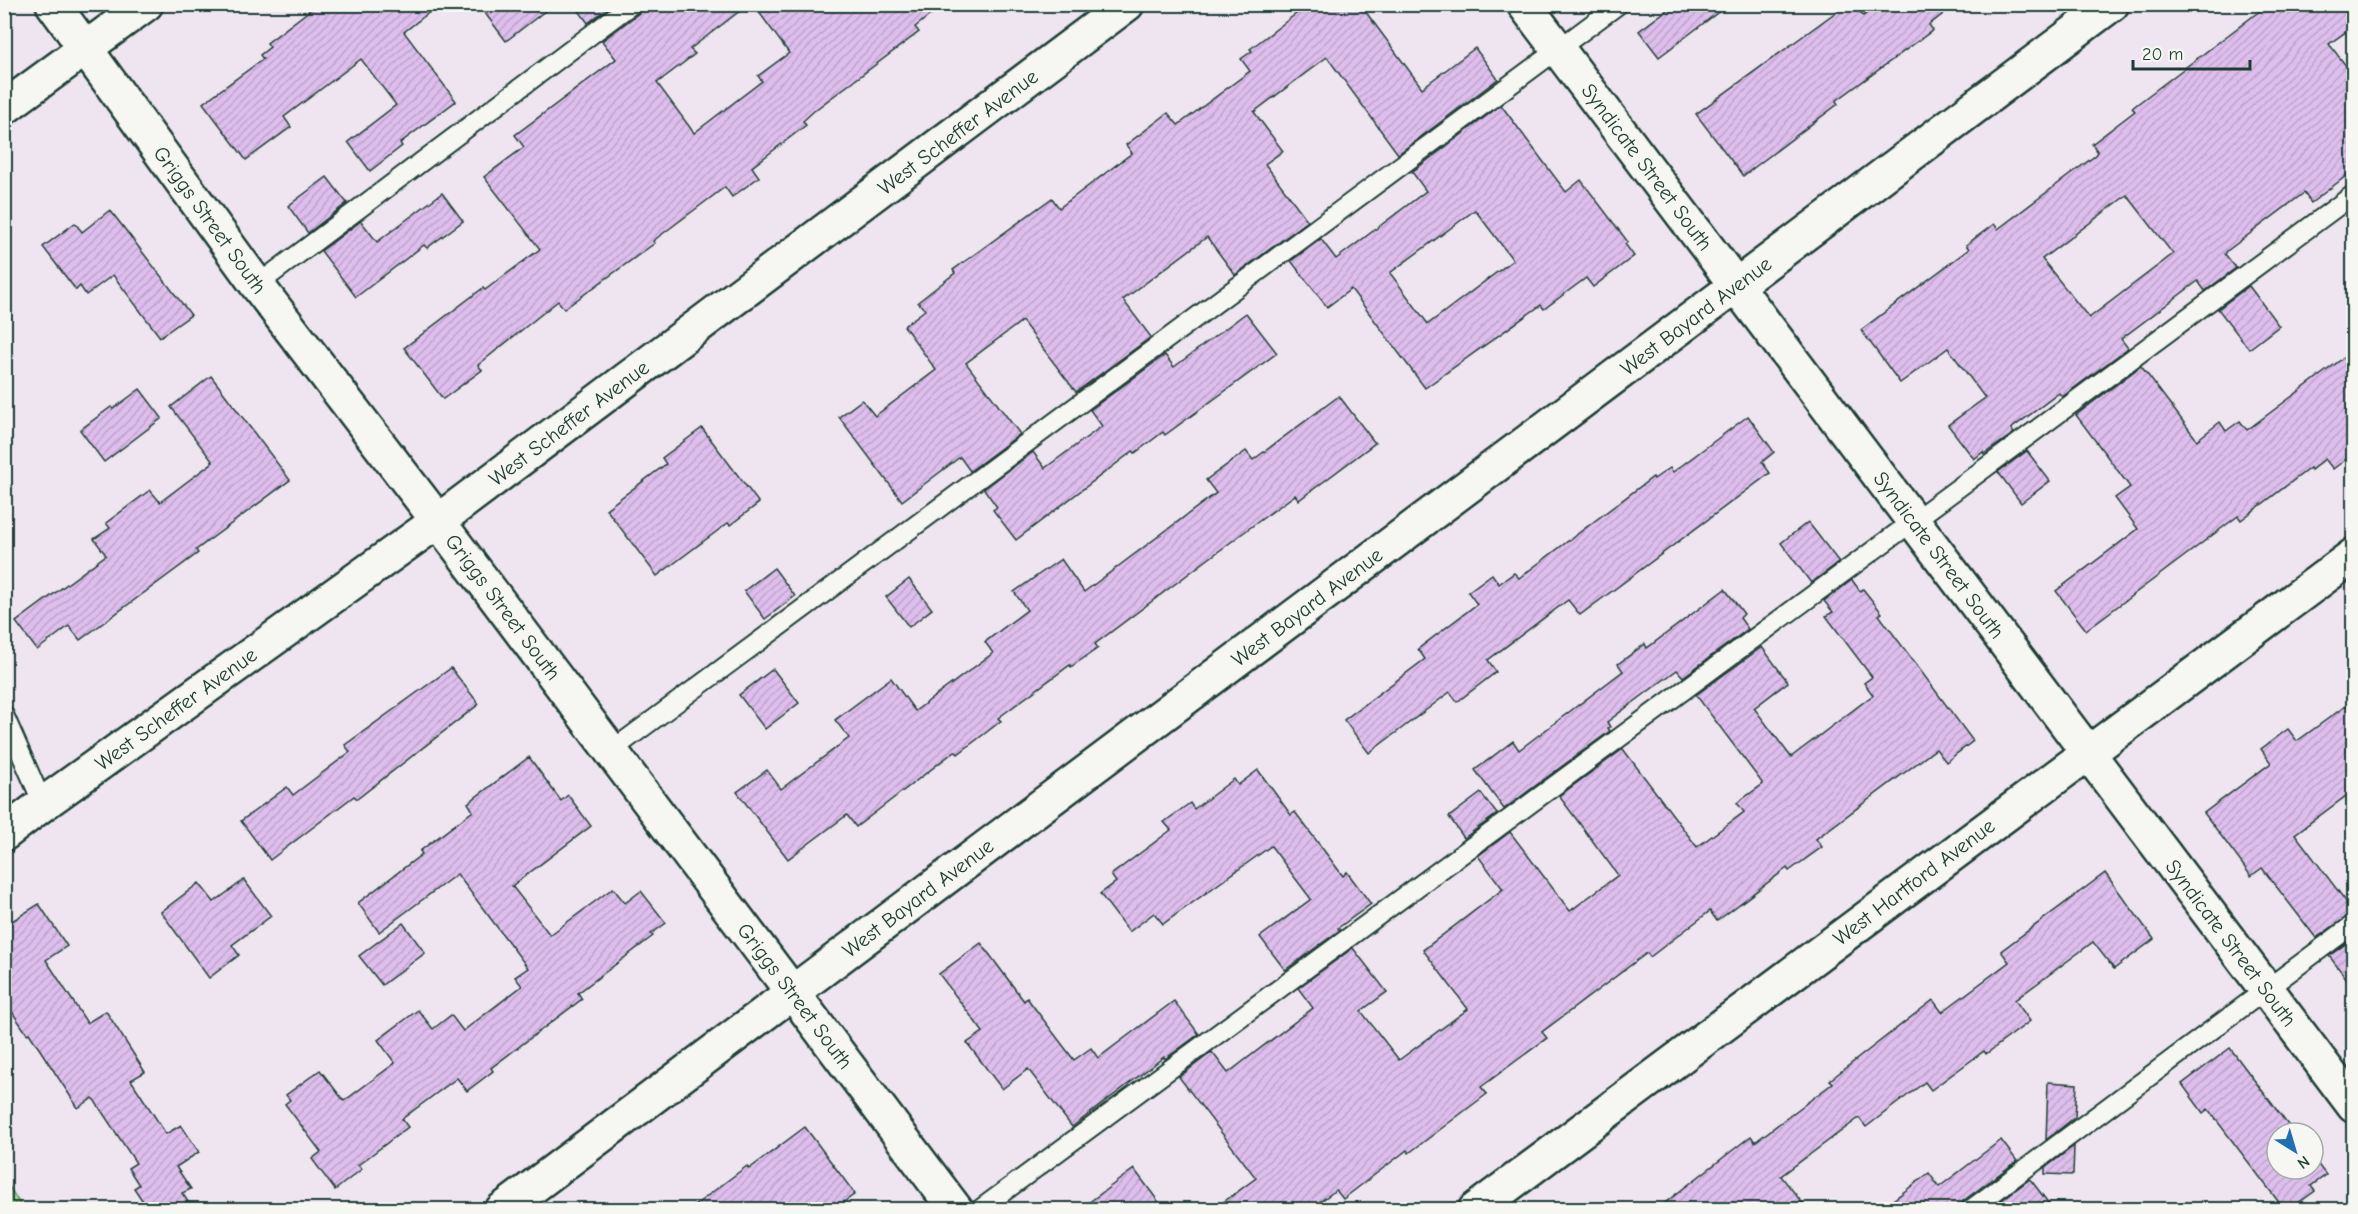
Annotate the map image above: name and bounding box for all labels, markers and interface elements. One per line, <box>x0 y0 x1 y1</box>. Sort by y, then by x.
scale bar <box>2133 33 2250 71</box>
text: 20 m <box>2142 44 2183 65</box>
street label: West Scheffer Avenue <box>873 64 1043 200</box>
street label: Syndicate Street South <box>1576 79 1718 255</box>
street label: Griggs Street South <box>148 142 272 298</box>
street label: West Bayard Avenue <box>1616 251 1776 381</box>
street label: West Scheffer Avenue <box>484 355 654 491</box>
street label: Syndicate Street South <box>1868 467 2010 643</box>
street label: Griggs Street South <box>440 529 566 685</box>
street label: West Bayard Avenue <box>1227 542 1387 672</box>
street label: West Scheffer Avenue <box>91 642 261 776</box>
street label: West Hartford Avenue <box>1829 813 1999 951</box>
street label: West Bayard Avenue <box>838 833 998 963</box>
street label: Syndicate Street South <box>2160 855 2302 1031</box>
street label: Griggs Street South <box>732 918 858 1074</box>
north arrow <box>2265 1121 2325 1181</box>
text: N <box>2294 1152 2313 1173</box>

